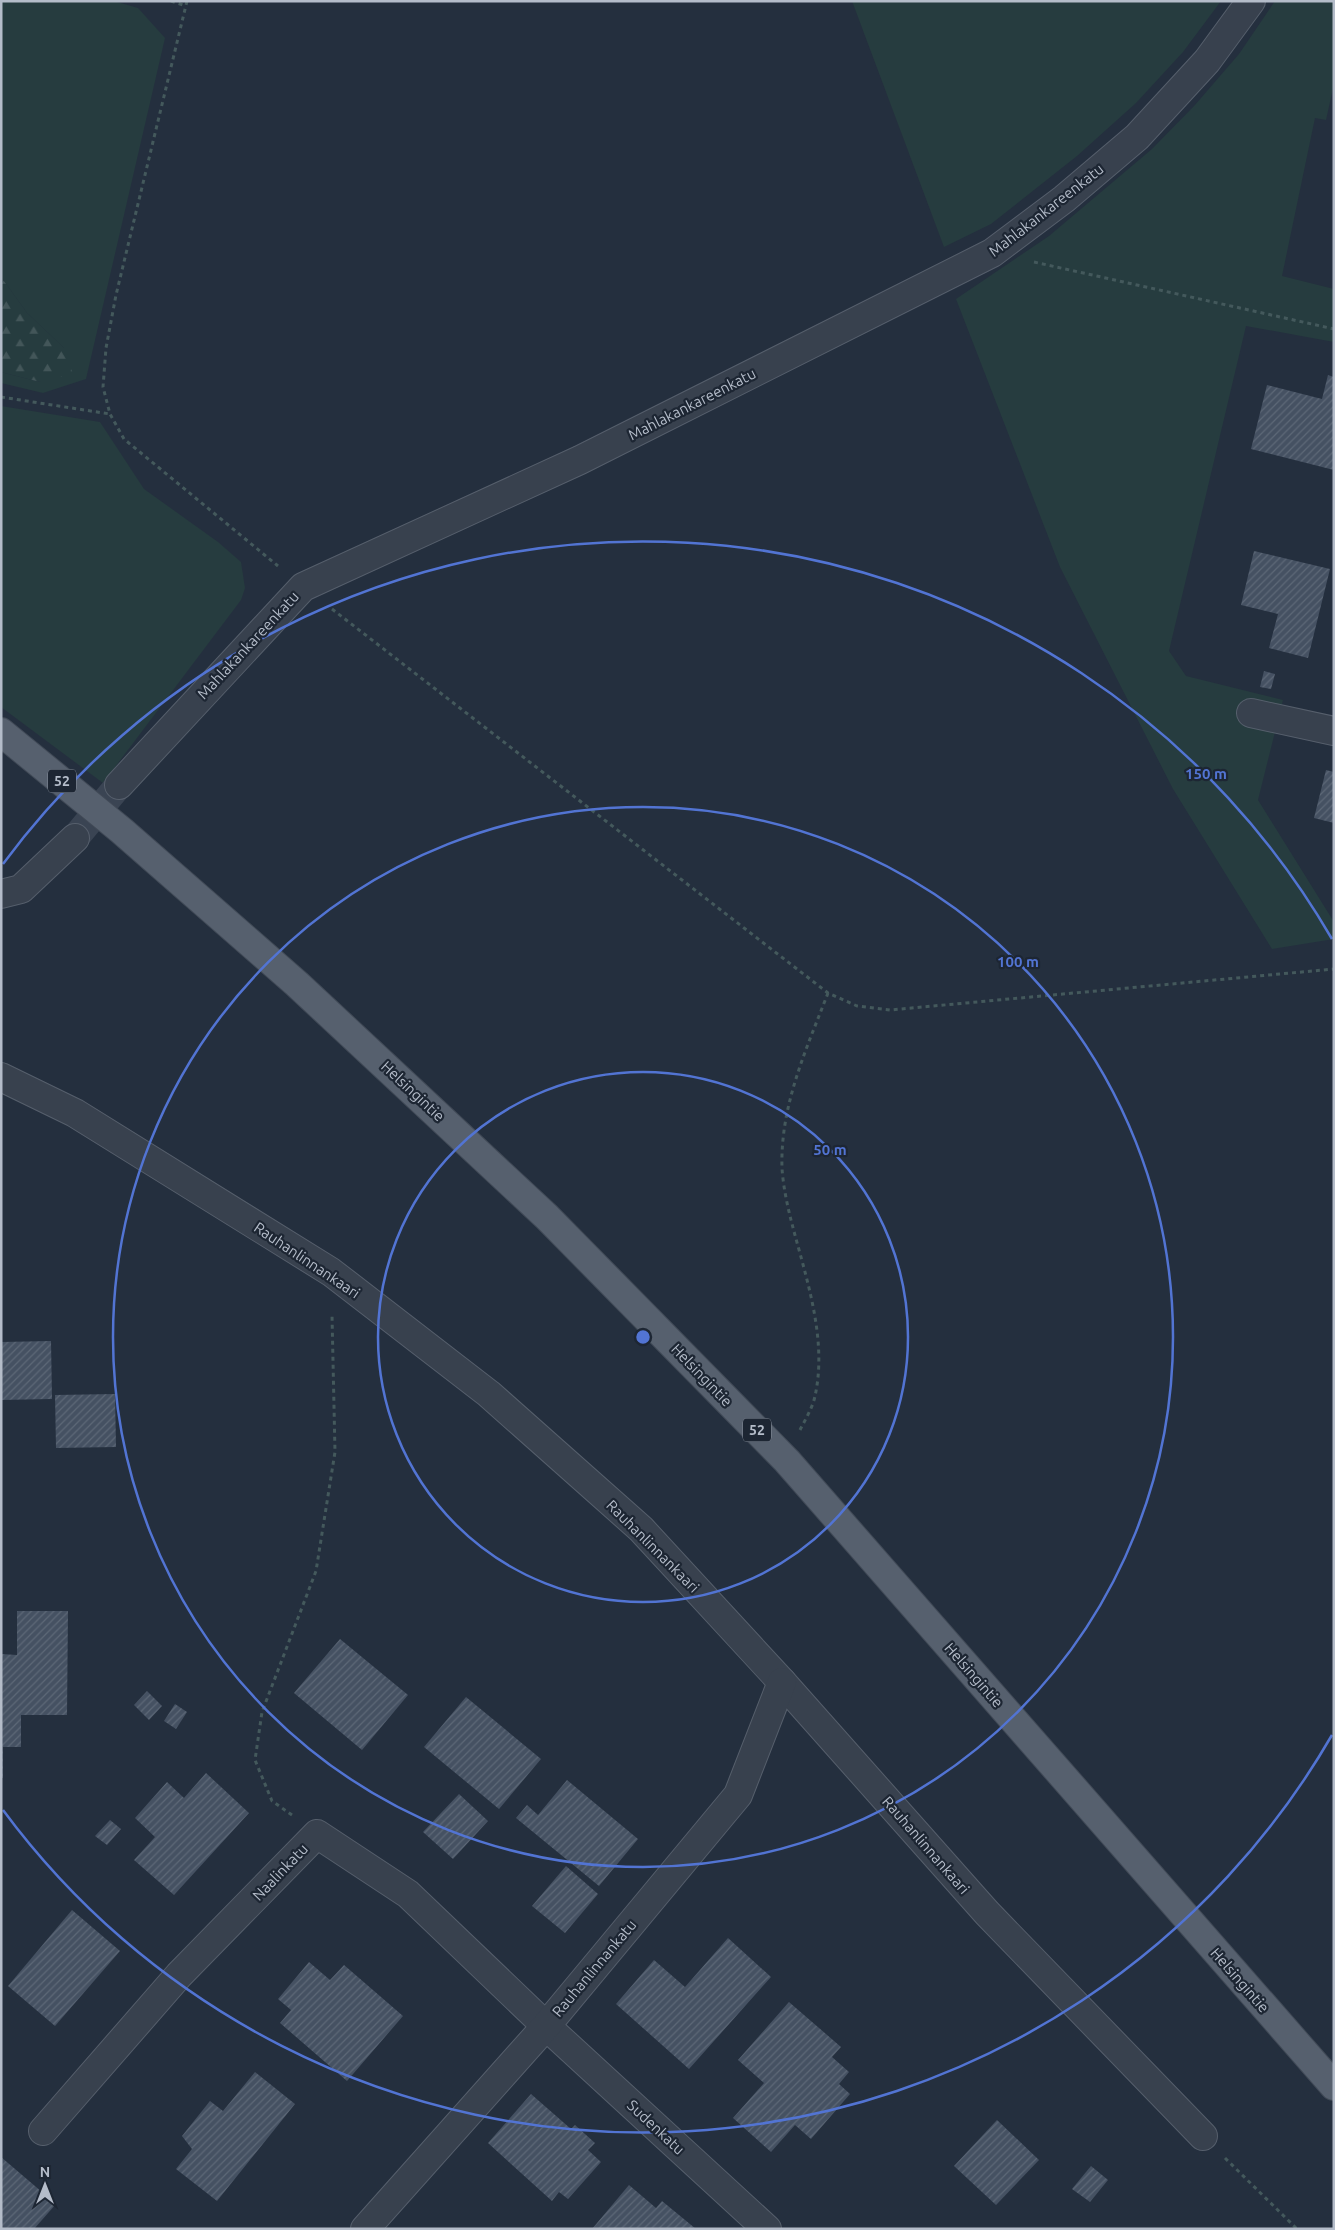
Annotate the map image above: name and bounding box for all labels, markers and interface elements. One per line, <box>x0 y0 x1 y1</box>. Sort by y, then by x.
street label: Mahlakankareenkatu <box>985 160 1107 260</box>
street label: Mahlakankareenkatu <box>625 365 759 443</box>
street label: Mahlakankareenkatu <box>194 588 302 702</box>
text: 150 m <box>1185 765 1227 782</box>
road number: 52 <box>48 769 76 792</box>
text: 100 m <box>997 953 1039 970</box>
street label: Helsingintie <box>378 1057 448 1125</box>
text: 50 m <box>813 1141 847 1158</box>
street label: Rauhanlinnankaari <box>251 1218 363 1302</box>
centre of rings <box>634 1328 652 1346</box>
street label: Helsingintie <box>668 1340 736 1410</box>
road number: 52 <box>743 1418 771 1442</box>
street label: Rauhanlinnankaari <box>603 1496 703 1596</box>
street label: Helsingintie <box>941 1639 1007 1711</box>
street label: Rauhanlinnankaari <box>879 1793 973 1897</box>
street label: Naalinkatu <box>249 1840 311 1904</box>
street label: Rauhanlinnankatu <box>549 1916 639 2020</box>
street label: Helsingintie <box>1207 1944 1273 2016</box>
street label: Sudenkatu <box>624 2096 688 2158</box>
north arrow <box>20 2160 70 2210</box>
text: N <box>40 2164 50 2180</box>

